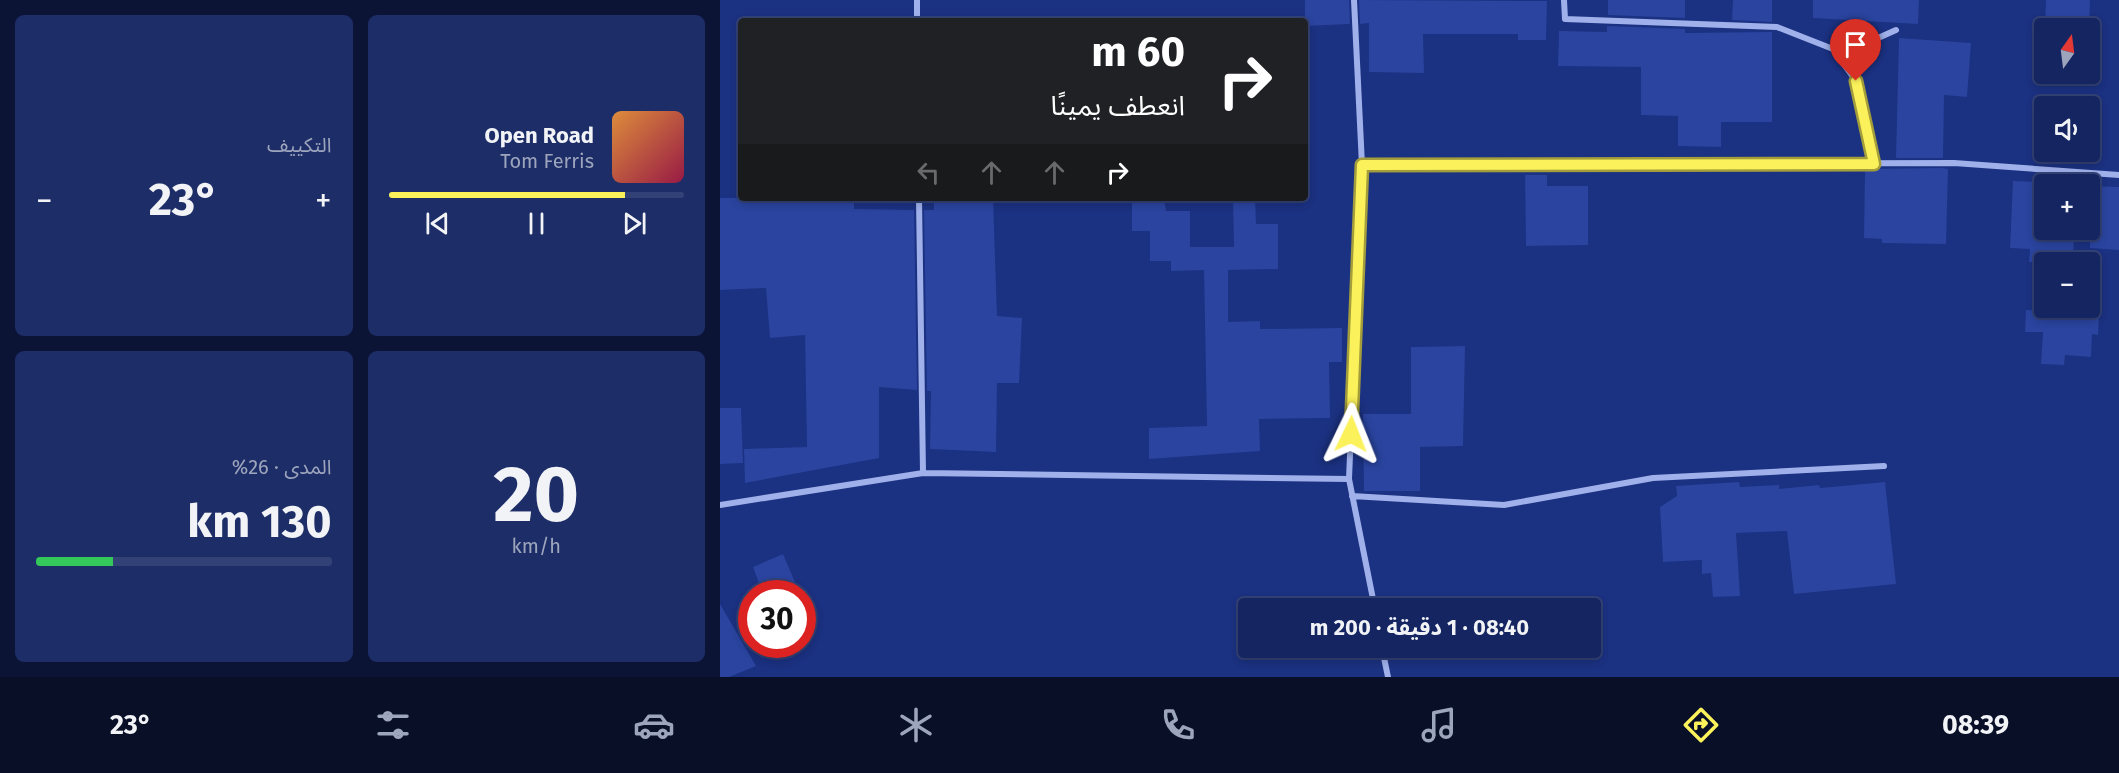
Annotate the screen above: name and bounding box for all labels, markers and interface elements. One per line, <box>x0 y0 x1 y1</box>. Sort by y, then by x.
north arrow <box>2034 18 2100 84</box>
map controls <box>2034 18 2100 318</box>
pin <box>1830 19 1881 81</box>
text: 60 m <box>1091 27 1185 77</box>
icon: arrive <box>1839 28 1872 61</box>
icon: right <box>1206 42 1284 120</box>
text: انعطف يمينًا <box>1050 90 1185 122</box>
button: sound <box>2034 96 2100 162</box>
text: Open Road <box>484 122 594 149</box>
text: التكييف <box>267 133 332 157</box>
text: Tom Ferris <box>500 149 594 173</box>
icon: left <box>912 156 945 189</box>
icon: ahead <box>975 156 1008 189</box>
icon: ahead <box>1038 156 1071 189</box>
icon: right <box>1101 156 1134 189</box>
text: 23° <box>149 173 219 227</box>
button: + <box>2034 174 2100 240</box>
text: − <box>36 181 53 221</box>
text: + <box>315 181 331 221</box>
icon: previous <box>421 207 454 240</box>
icon: pause <box>520 207 553 240</box>
icon: next <box>618 207 651 240</box>
button: − <box>2034 252 2100 318</box>
position arrow <box>1319 402 1383 466</box>
text: 20 <box>493 448 579 542</box>
text: المدى · 26% <box>232 455 332 479</box>
text: 130 km <box>187 495 332 549</box>
text: km/h <box>512 534 561 558</box>
speed limit sign: 30 <box>738 580 816 658</box>
text: 08:40 · 1 دقيقة · 200 m <box>1310 614 1529 641</box>
icon: filters <box>372 704 414 746</box>
icon: car <box>633 704 675 746</box>
icon: climate <box>895 704 937 746</box>
icon: phone <box>1157 704 1199 746</box>
icon: music <box>1418 704 1460 746</box>
icon: directions <box>1680 704 1722 746</box>
text: 23° <box>110 709 152 741</box>
text: 08:39 <box>1942 709 2009 741</box>

